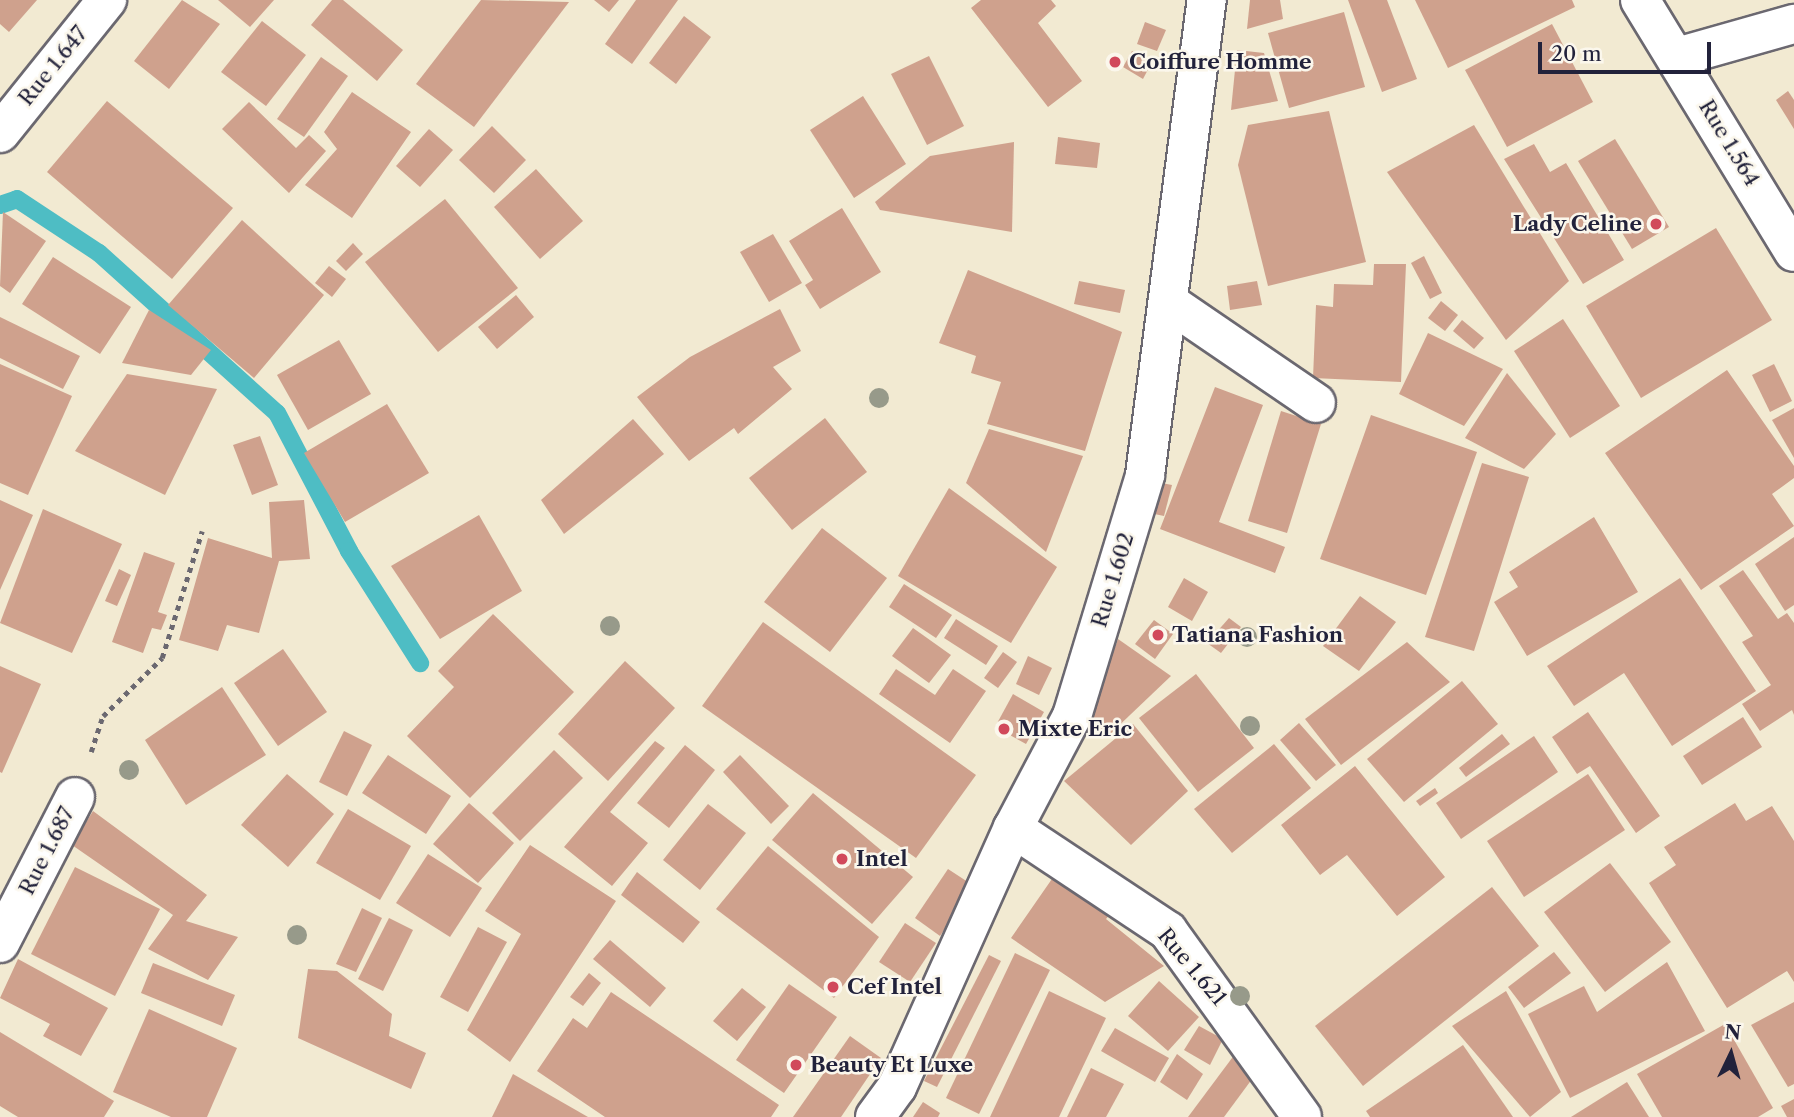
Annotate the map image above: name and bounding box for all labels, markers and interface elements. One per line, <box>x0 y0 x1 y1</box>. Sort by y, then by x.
street label: Rue 1.647 <box>13 21 93 111</box>
scale bar <box>1542 28 1715 72</box>
text: 20 m <box>1551 41 1602 66</box>
place label: Coiffure Homme <box>1129 49 1312 75</box>
marker: Coiffure Homme <box>1107 54 1123 70</box>
street label: Rue 1.564 <box>1694 95 1764 191</box>
place label: Lady Celine <box>1512 211 1642 237</box>
marker: Lady Celine <box>1648 216 1664 232</box>
street label: Rue 1.602 <box>1087 530 1139 630</box>
place label: Tatiana Fashion <box>1172 622 1343 648</box>
marker: Tatiana Fashion <box>1150 627 1166 643</box>
place label: Mixte Eric <box>1018 716 1132 742</box>
marker: Mixte Eric <box>996 721 1012 737</box>
street label: Rue 1.687 <box>14 803 80 899</box>
place label: Intel <box>856 846 908 872</box>
marker: Intel <box>834 851 850 867</box>
street label: Rue 1.621 <box>1152 923 1232 1011</box>
place label: Cef Intel <box>847 974 942 1000</box>
marker: Cef Intel <box>825 979 841 995</box>
north arrow <box>1696 1019 1766 1089</box>
text: N <box>1724 1020 1742 1045</box>
place label: Beauty Et Luxe <box>810 1052 974 1078</box>
marker: Beauty Et Luxe <box>788 1057 804 1073</box>

